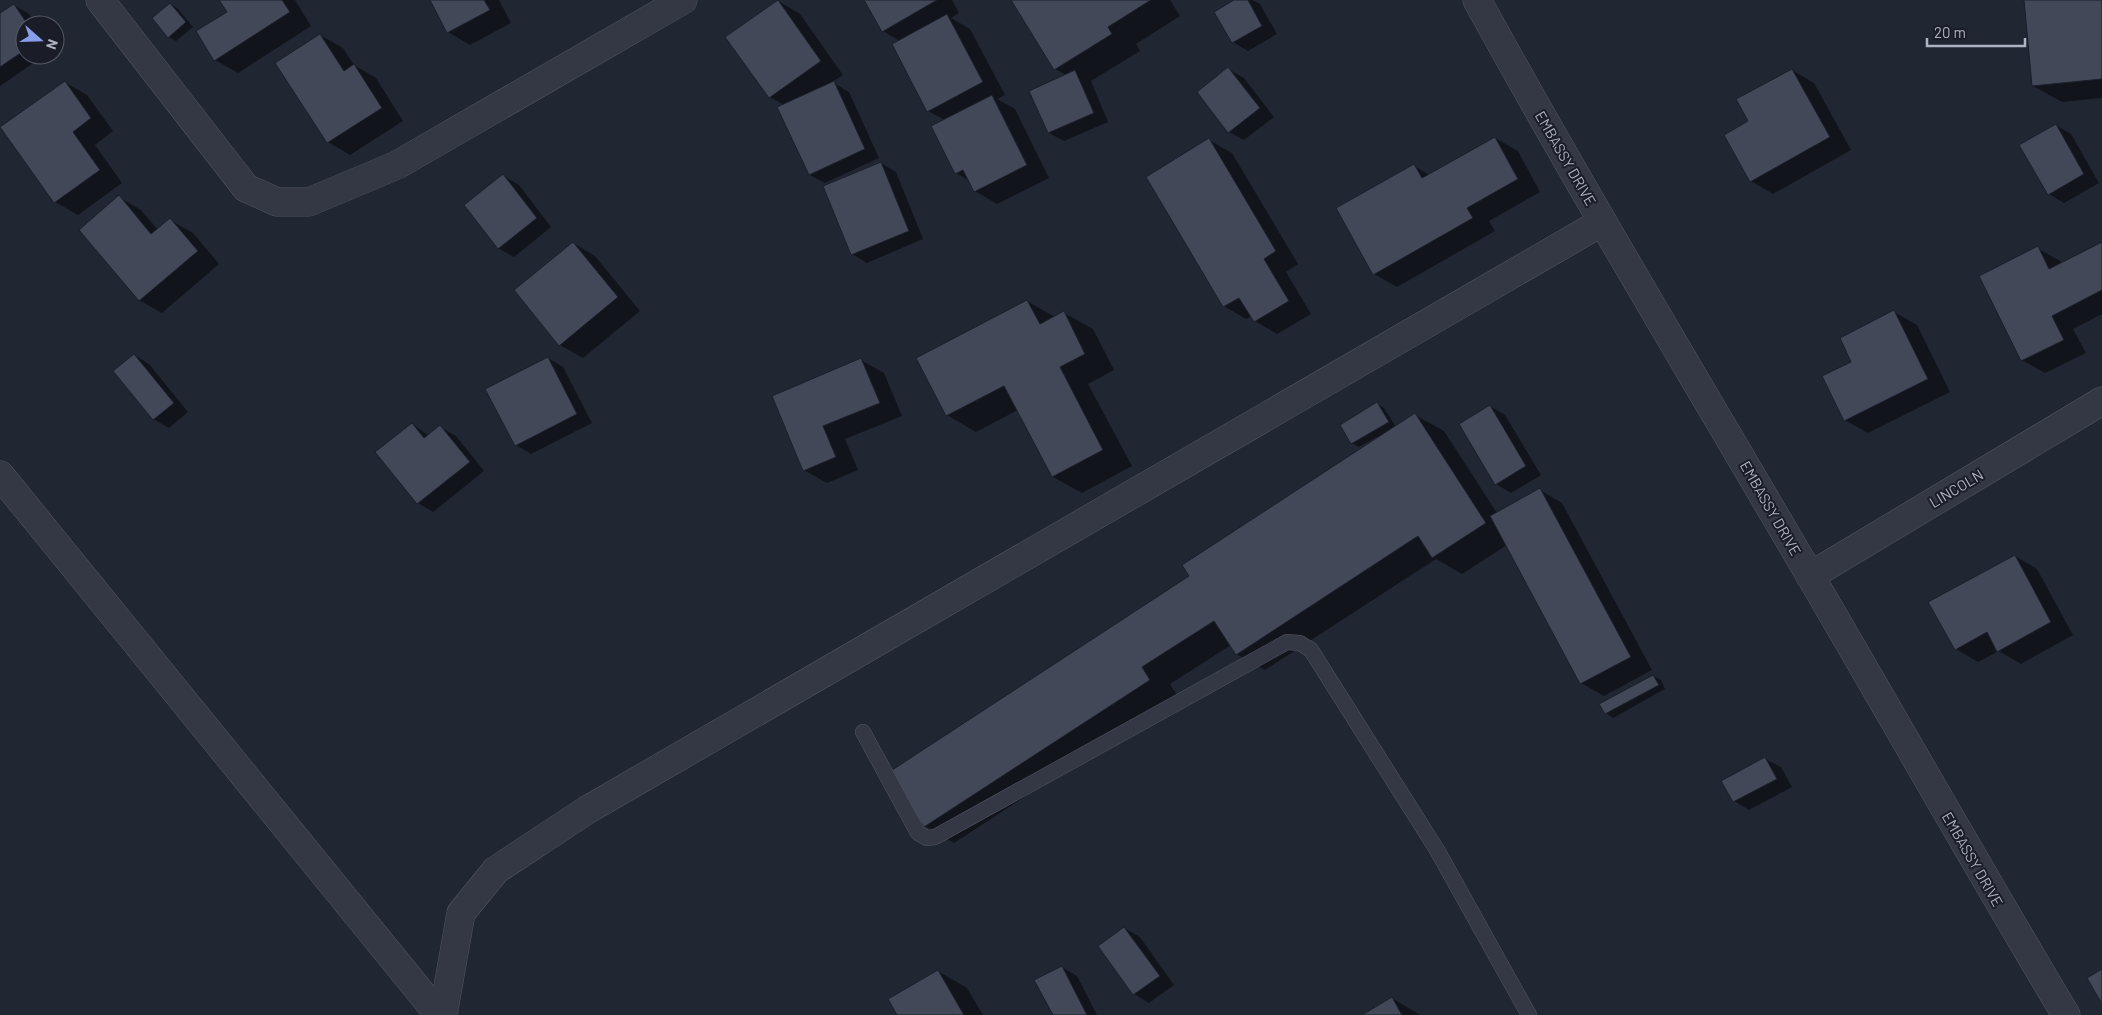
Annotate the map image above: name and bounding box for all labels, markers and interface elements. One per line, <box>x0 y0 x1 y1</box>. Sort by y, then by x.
north arrow <box>15 15 65 65</box>
scale bar <box>1927 15 2024 47</box>
text: 20 m <box>1934 23 1966 41</box>
text: N <box>43 37 62 52</box>
street label: EMBASSY DRIVE <box>1532 107 1600 209</box>
street label: EMBASSY DRIVE <box>1737 457 1805 559</box>
street label: LINCOLN <box>1926 465 1986 511</box>
street label: EMBASSY DRIVE <box>1939 808 2007 910</box>

